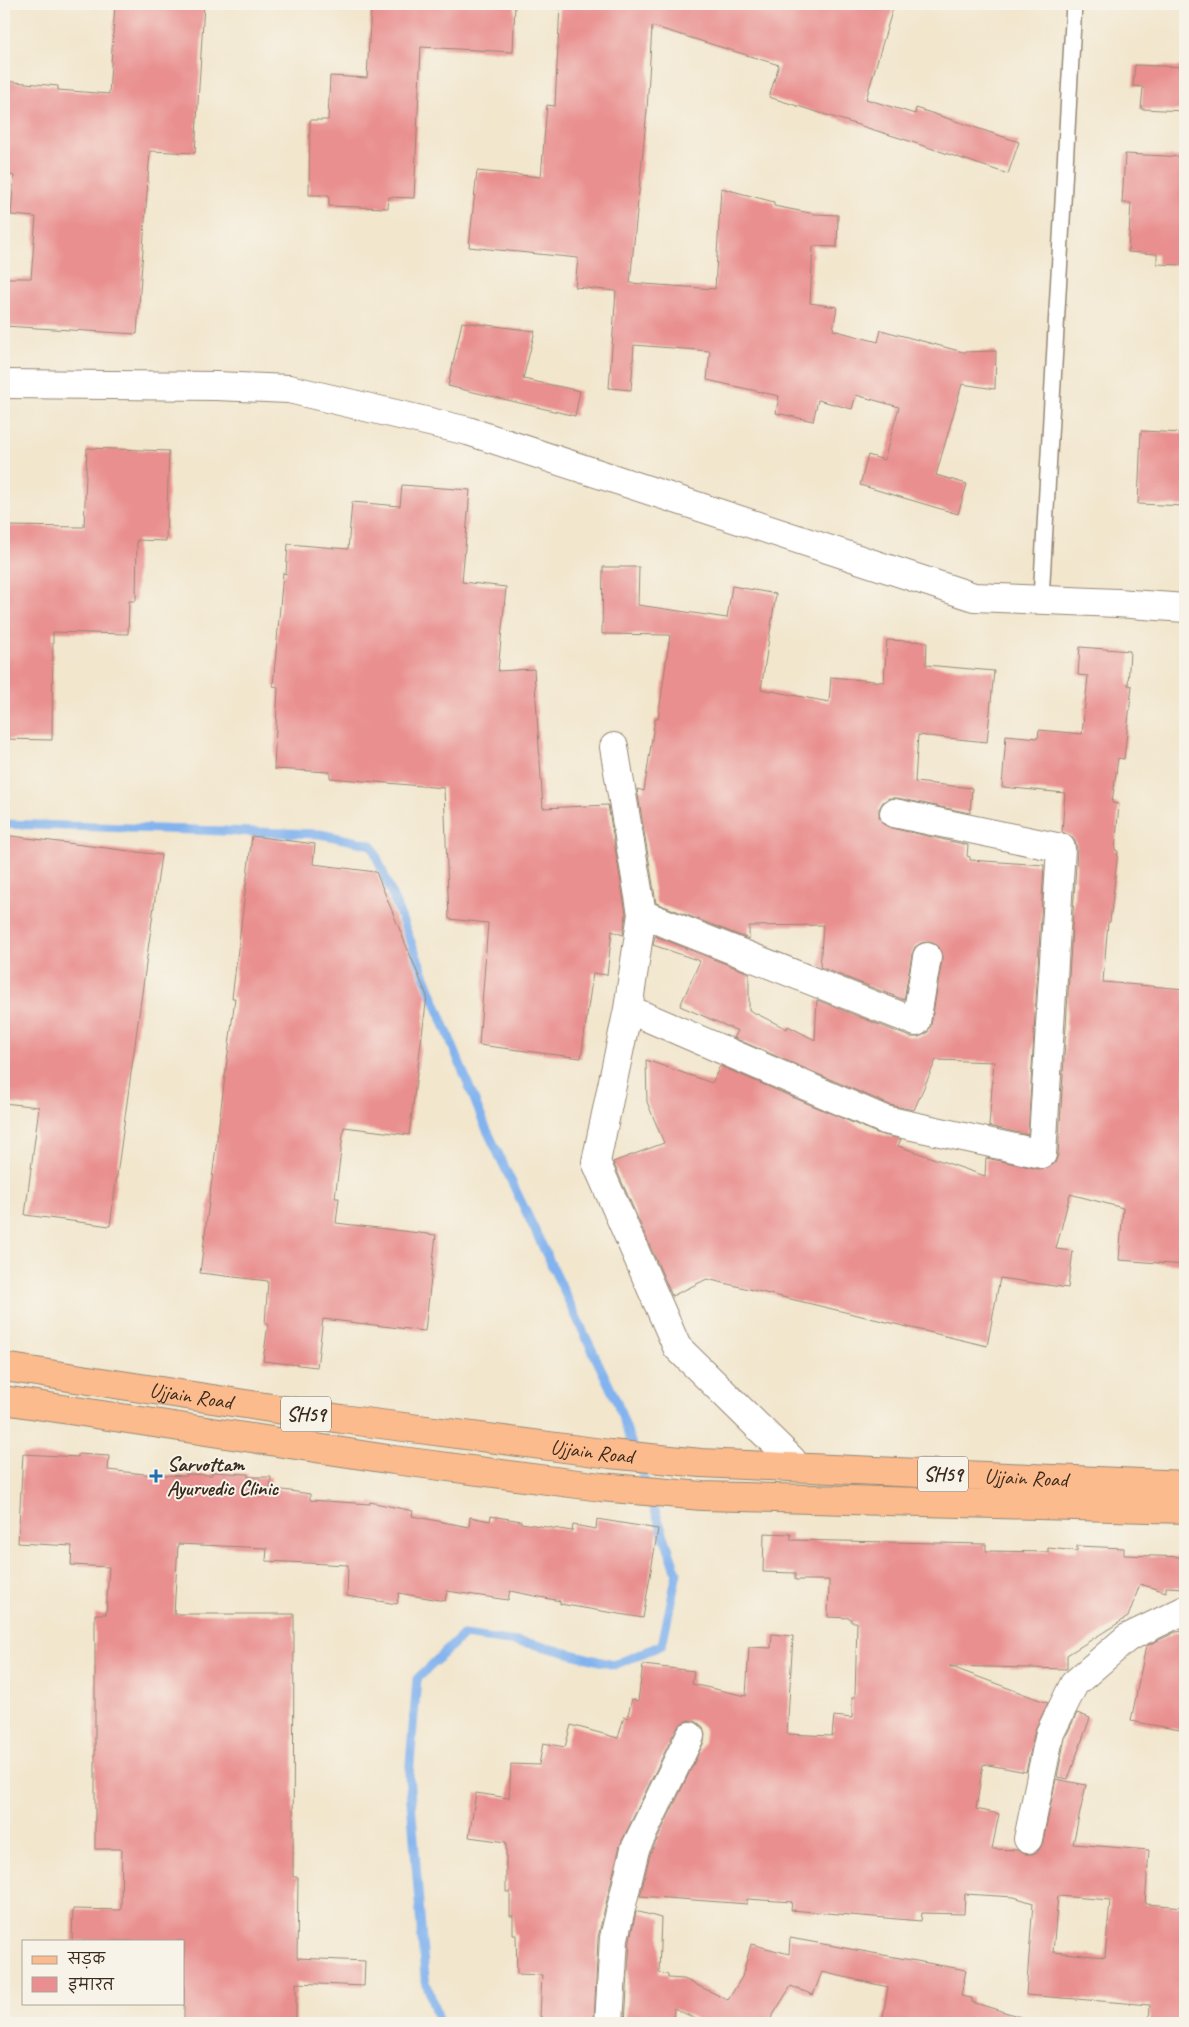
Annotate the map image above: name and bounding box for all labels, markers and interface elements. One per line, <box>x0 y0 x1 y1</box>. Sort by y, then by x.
street label: Ujjain Road <box>148 1377 238 1415</box>
road number: SH59 <box>281 1396 331 1432</box>
street label: Ujjain Road <box>549 1433 638 1470</box>
place label: Sarvottam Ayurvedic Clinic <box>167 1451 280 1501</box>
road number: SH59 <box>918 1456 968 1492</box>
street label: Ujjain Road <box>984 1463 1072 1493</box>
marker: Sarvottam Ayurvedic Clinic <box>149 1469 163 1483</box>
legend <box>22 1940 185 2004</box>
text: सड़क <box>67 1950 106 1969</box>
text: इमारत <box>68 1976 115 1995</box>

